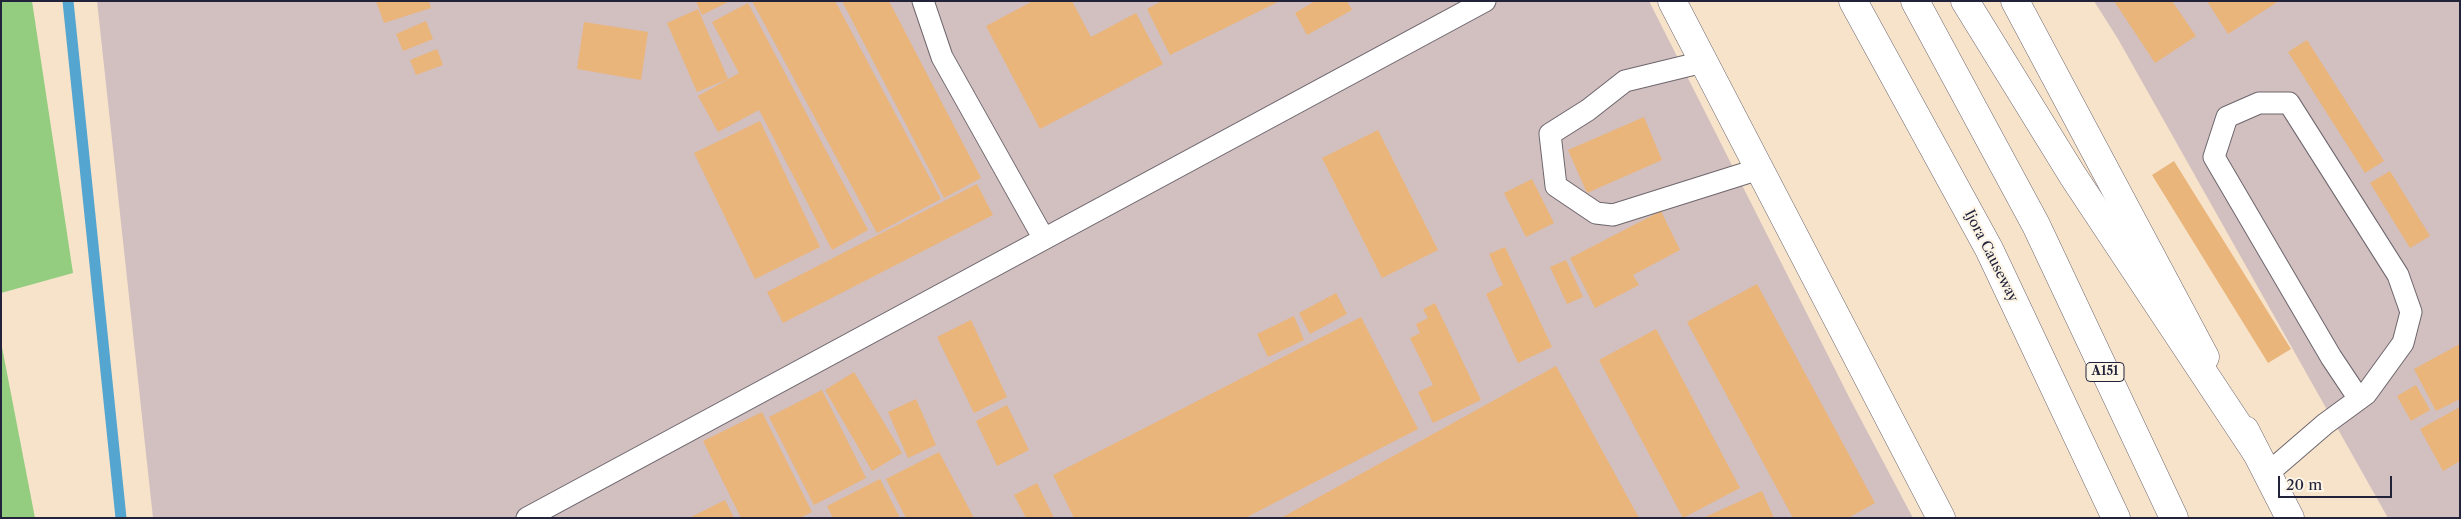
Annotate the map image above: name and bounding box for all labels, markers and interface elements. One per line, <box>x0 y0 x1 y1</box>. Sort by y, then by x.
street label: Ijora Causeway <box>1961 207 2021 305</box>
road number: A151 <box>2086 362 2124 382</box>
scale bar <box>2281 466 2395 498</box>
text: 20 m <box>2286 475 2322 494</box>

